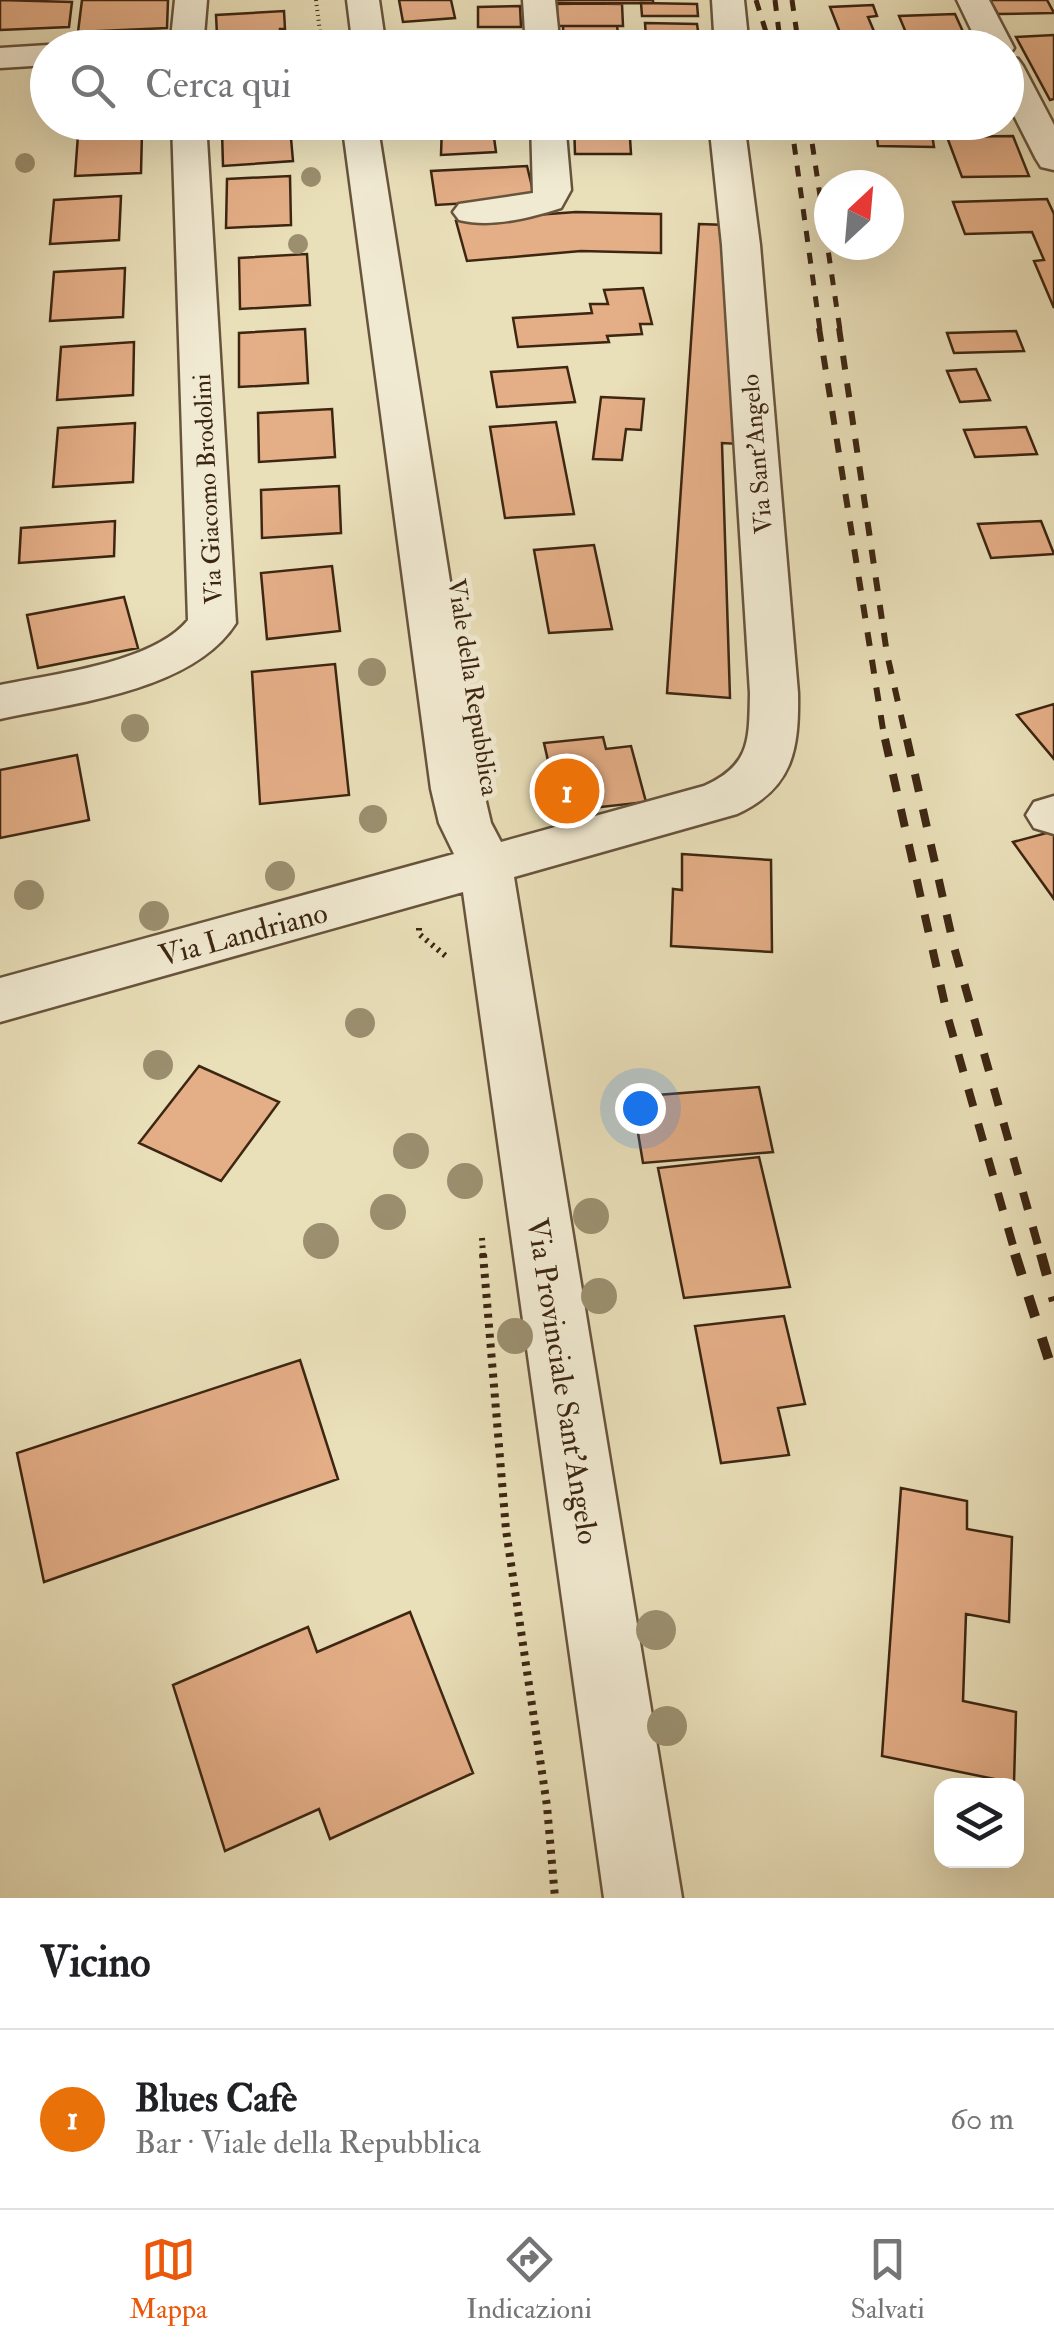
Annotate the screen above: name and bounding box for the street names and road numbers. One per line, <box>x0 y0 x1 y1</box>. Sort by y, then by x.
street label: Via Giacomo Brodolini <box>187 373 230 605</box>
street label: Via Sant'Angelo <box>735 373 780 535</box>
street label: Viale della Repubblica <box>440 577 505 798</box>
street label: Via Landriano <box>155 894 332 975</box>
street label: Via Provinciale Sant'Angelo <box>518 1215 607 1547</box>

